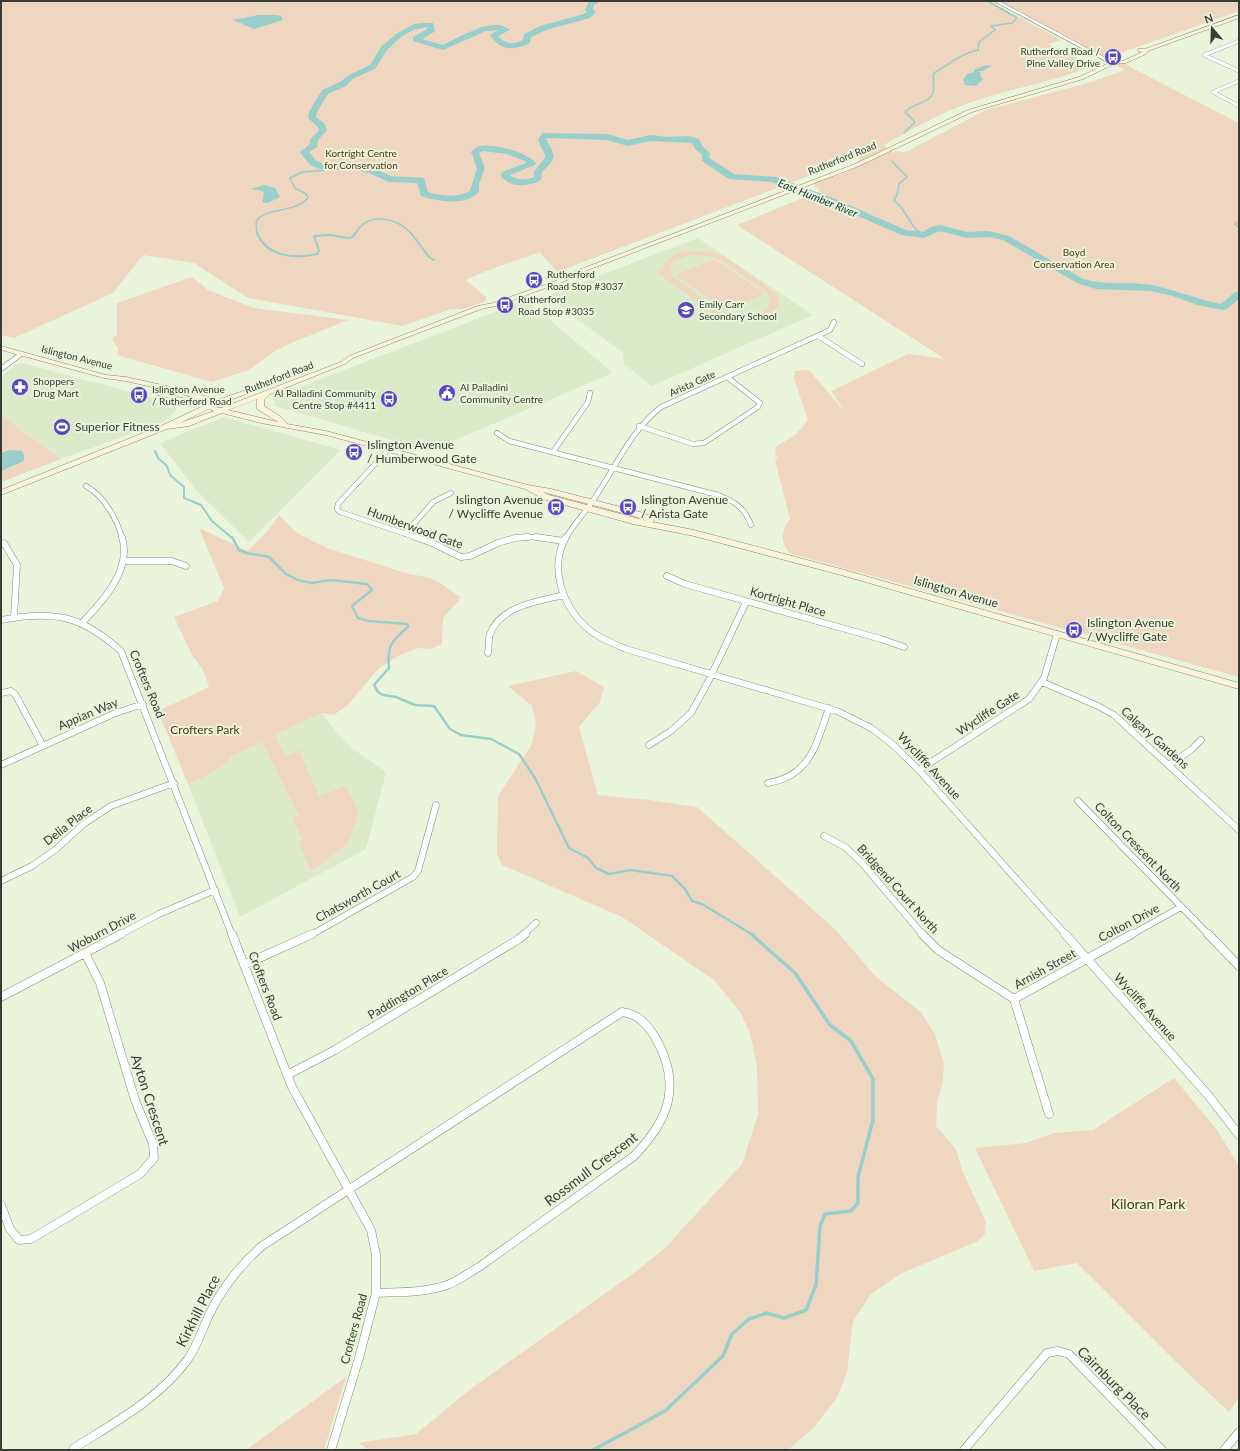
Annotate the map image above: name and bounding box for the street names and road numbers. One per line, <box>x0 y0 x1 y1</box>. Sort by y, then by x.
street label: Rutherford Road <box>806 139 878 177</box>
street label: Islington Avenue <box>40 342 114 372</box>
street label: Rutherford Road <box>243 358 315 396</box>
street label: Arista Gate <box>667 367 717 399</box>
street label: Humberwood Gate <box>365 503 465 552</box>
street label: Islington Avenue <box>912 572 1000 611</box>
street label: Kortright Place <box>748 584 828 620</box>
street label: Crofters Road <box>126 647 169 720</box>
street label: Wycliffe Gate <box>953 687 1022 739</box>
street label: Appian Way <box>56 694 121 733</box>
street label: Calgary Gardens <box>1118 703 1192 772</box>
street label: Wycliffe Avenue <box>894 729 964 802</box>
street label: Colton Crescent North <box>1092 799 1185 895</box>
street label: Delia Place <box>40 801 95 848</box>
street label: Bridgend Court North <box>854 841 942 936</box>
street label: Chatsworth Court <box>313 866 403 925</box>
street label: Colton Drive <box>1096 900 1162 945</box>
street label: Woburn Drive <box>65 907 138 956</box>
street label: Arnish Street <box>1011 945 1079 992</box>
street label: Crofters Road <box>245 949 285 1022</box>
street label: Paddington Place <box>365 963 451 1022</box>
street label: Wycliffe Avenue <box>1111 970 1180 1044</box>
street label: Ayton Crescent <box>128 1052 173 1147</box>
street label: Rossmull Crescent <box>541 1128 641 1209</box>
street label: Kirkhill Place <box>172 1272 223 1350</box>
street label: Crofters Road <box>337 1292 370 1366</box>
street label: Cairnburg Place <box>1074 1342 1155 1423</box>

